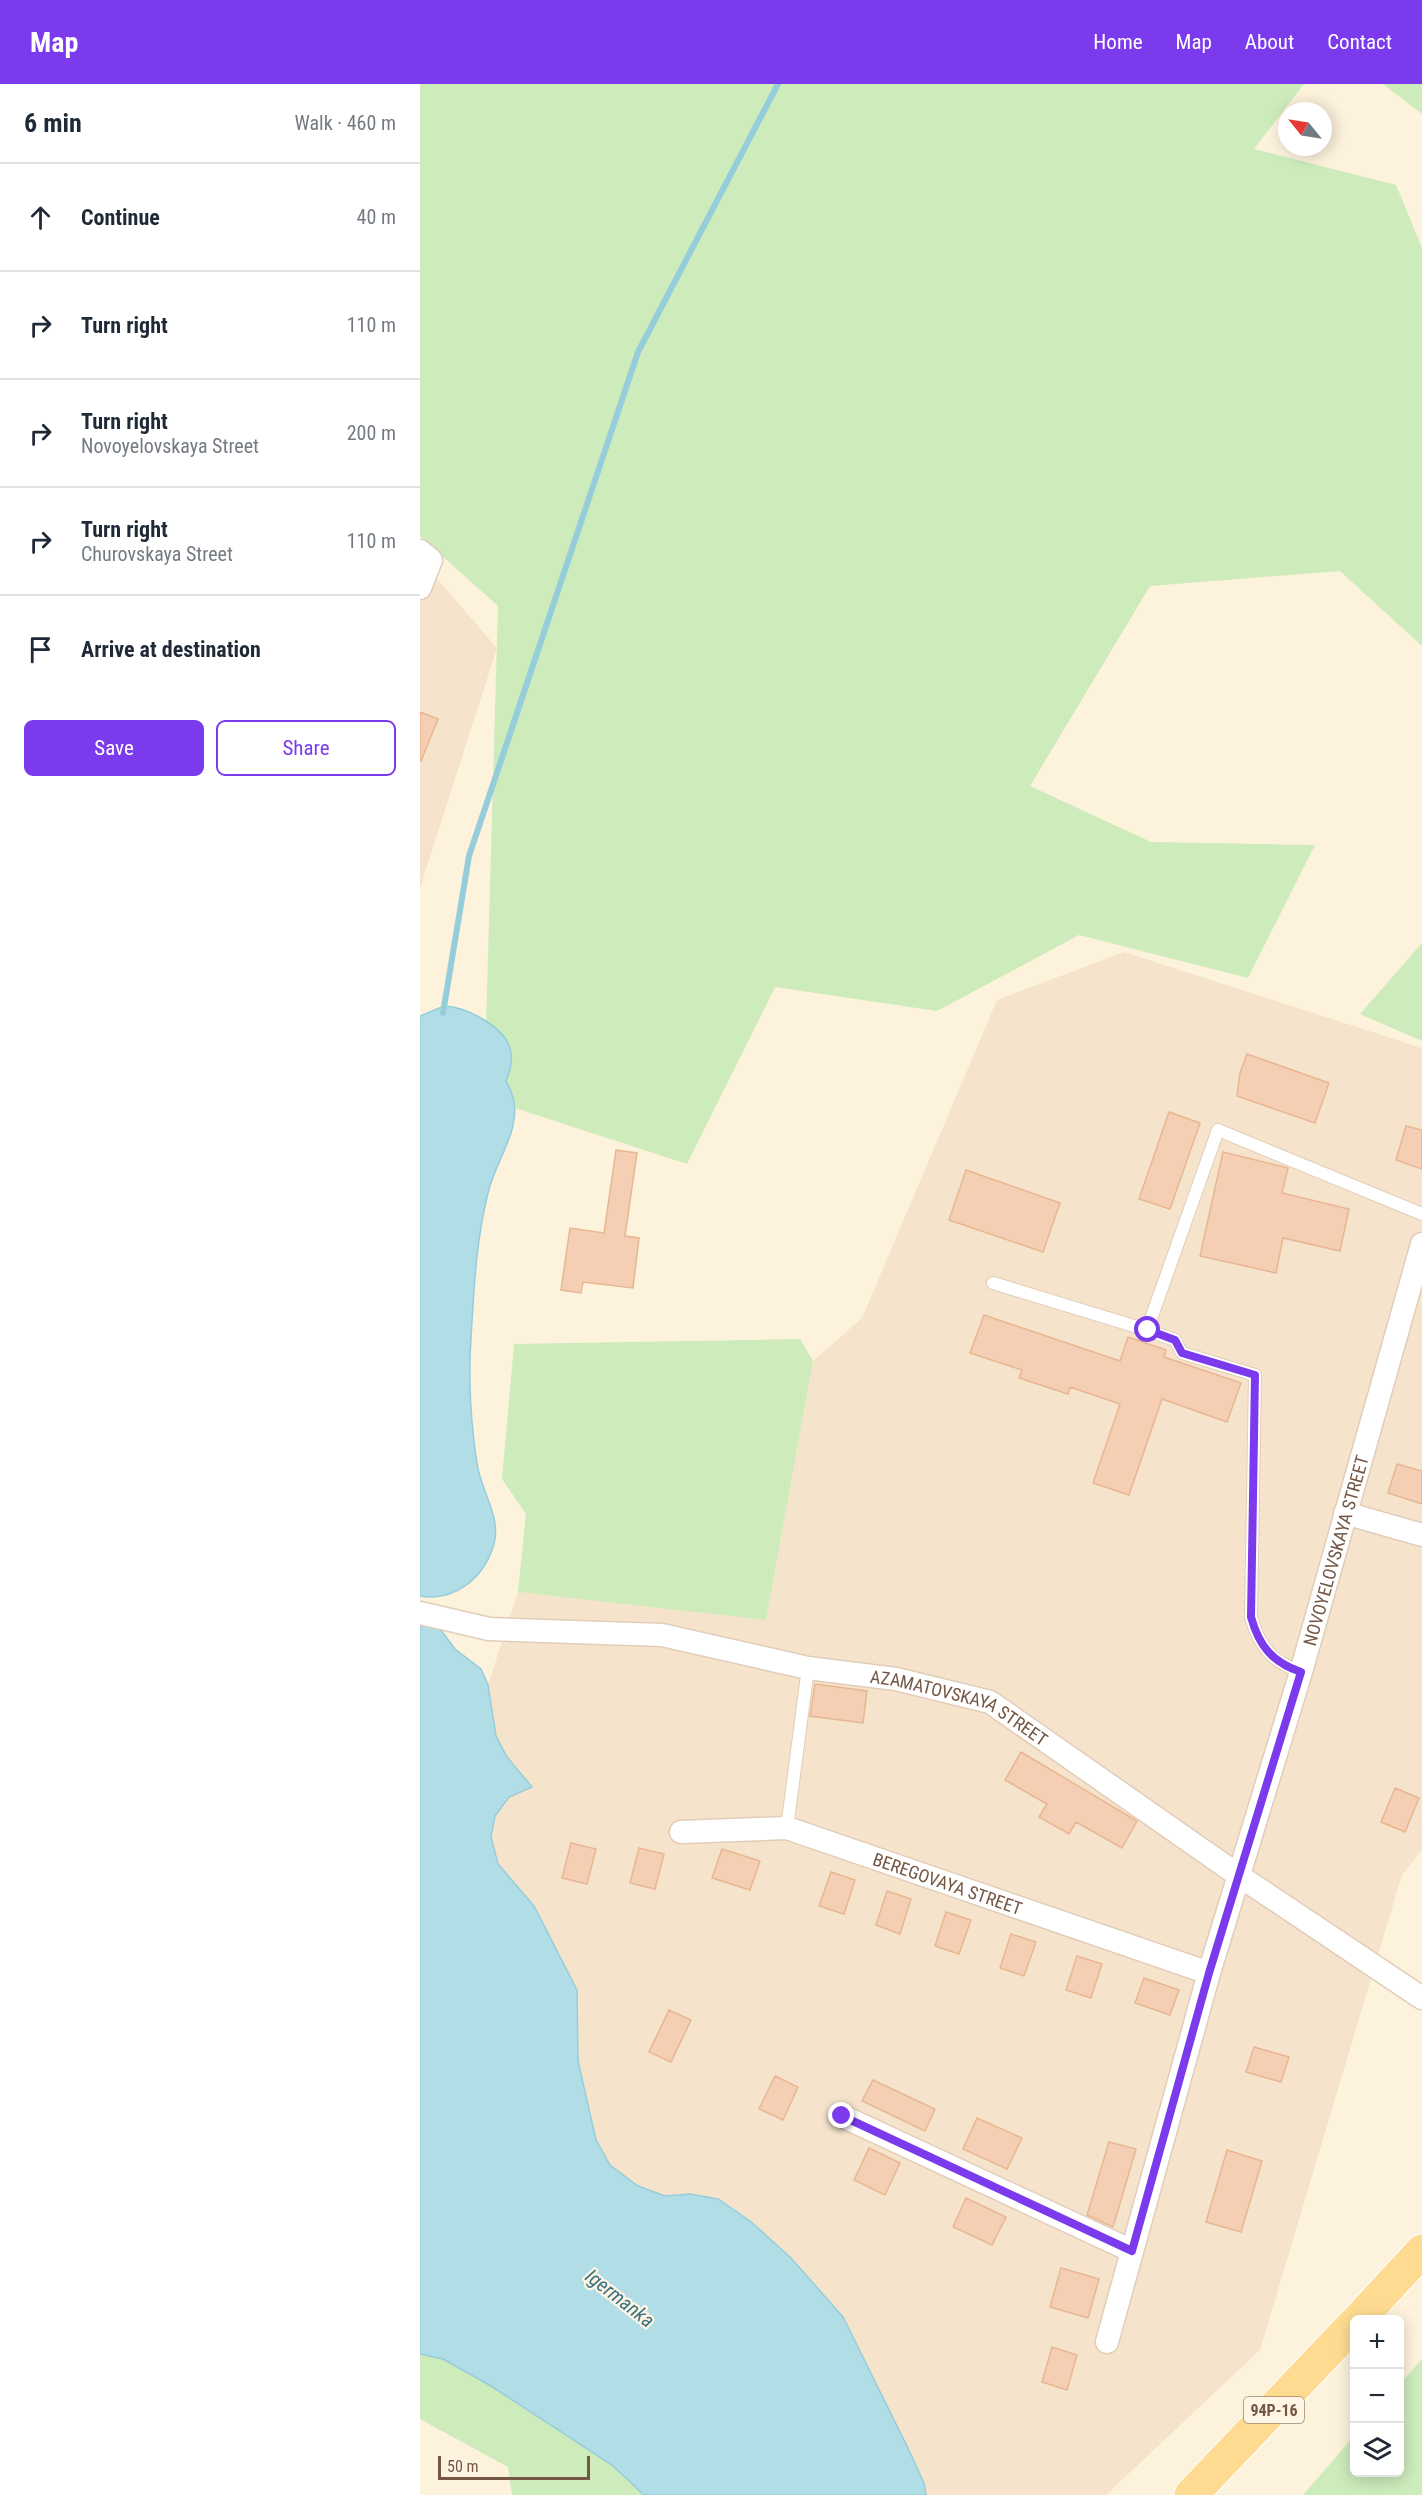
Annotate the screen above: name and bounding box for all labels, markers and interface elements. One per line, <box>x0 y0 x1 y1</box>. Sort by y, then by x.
text: Map <box>30 26 78 59</box>
text: Home <box>1093 30 1143 54</box>
text: Map <box>1176 30 1212 54</box>
text: About <box>1245 30 1294 54</box>
text: Contact <box>1327 30 1392 54</box>
north arrow <box>1278 102 1332 156</box>
text: 6 min <box>24 108 82 138</box>
text: Walk · 460 m <box>295 111 396 135</box>
icon: ahead <box>24 201 57 234</box>
text: Continue <box>81 205 160 230</box>
text: 40 m <box>357 205 396 229</box>
icon: right <box>24 309 57 342</box>
text: Turn right <box>81 313 168 338</box>
text: 110 m <box>347 313 396 337</box>
text: Turn right <box>81 409 168 434</box>
icon: right <box>24 417 57 450</box>
text: 200 m <box>347 421 396 445</box>
text: Novoyelovskaya Street <box>81 434 259 458</box>
text: Turn right <box>81 517 168 542</box>
icon: right <box>24 525 57 558</box>
text: 110 m <box>347 529 396 553</box>
text: Churovskaya Street <box>81 542 233 566</box>
icon: arrive <box>24 633 57 666</box>
text: Arrive at destination <box>81 637 261 662</box>
button: Save <box>24 720 204 776</box>
button: Share <box>216 720 396 776</box>
route start <box>1134 1316 1160 1342</box>
street label: NOVOYELOVSKAYA STREET <box>1298 1453 1372 1648</box>
street label: AZAMATOVSKAYA STREET <box>869 1665 1052 1750</box>
street label: BEREGOVAYA STREET <box>870 1848 1025 1919</box>
route end <box>828 2102 854 2128</box>
water label: Igermanka <box>581 2264 659 2332</box>
map controls <box>1350 2315 1404 2477</box>
button: + <box>1350 2315 1404 2369</box>
button: − <box>1350 2369 1404 2423</box>
road number: 94Р-16 <box>1244 2397 1304 2423</box>
button: layers <box>1350 2423 1404 2477</box>
scale bar <box>438 2453 590 2480</box>
text: 50 m <box>447 2457 479 2476</box>

